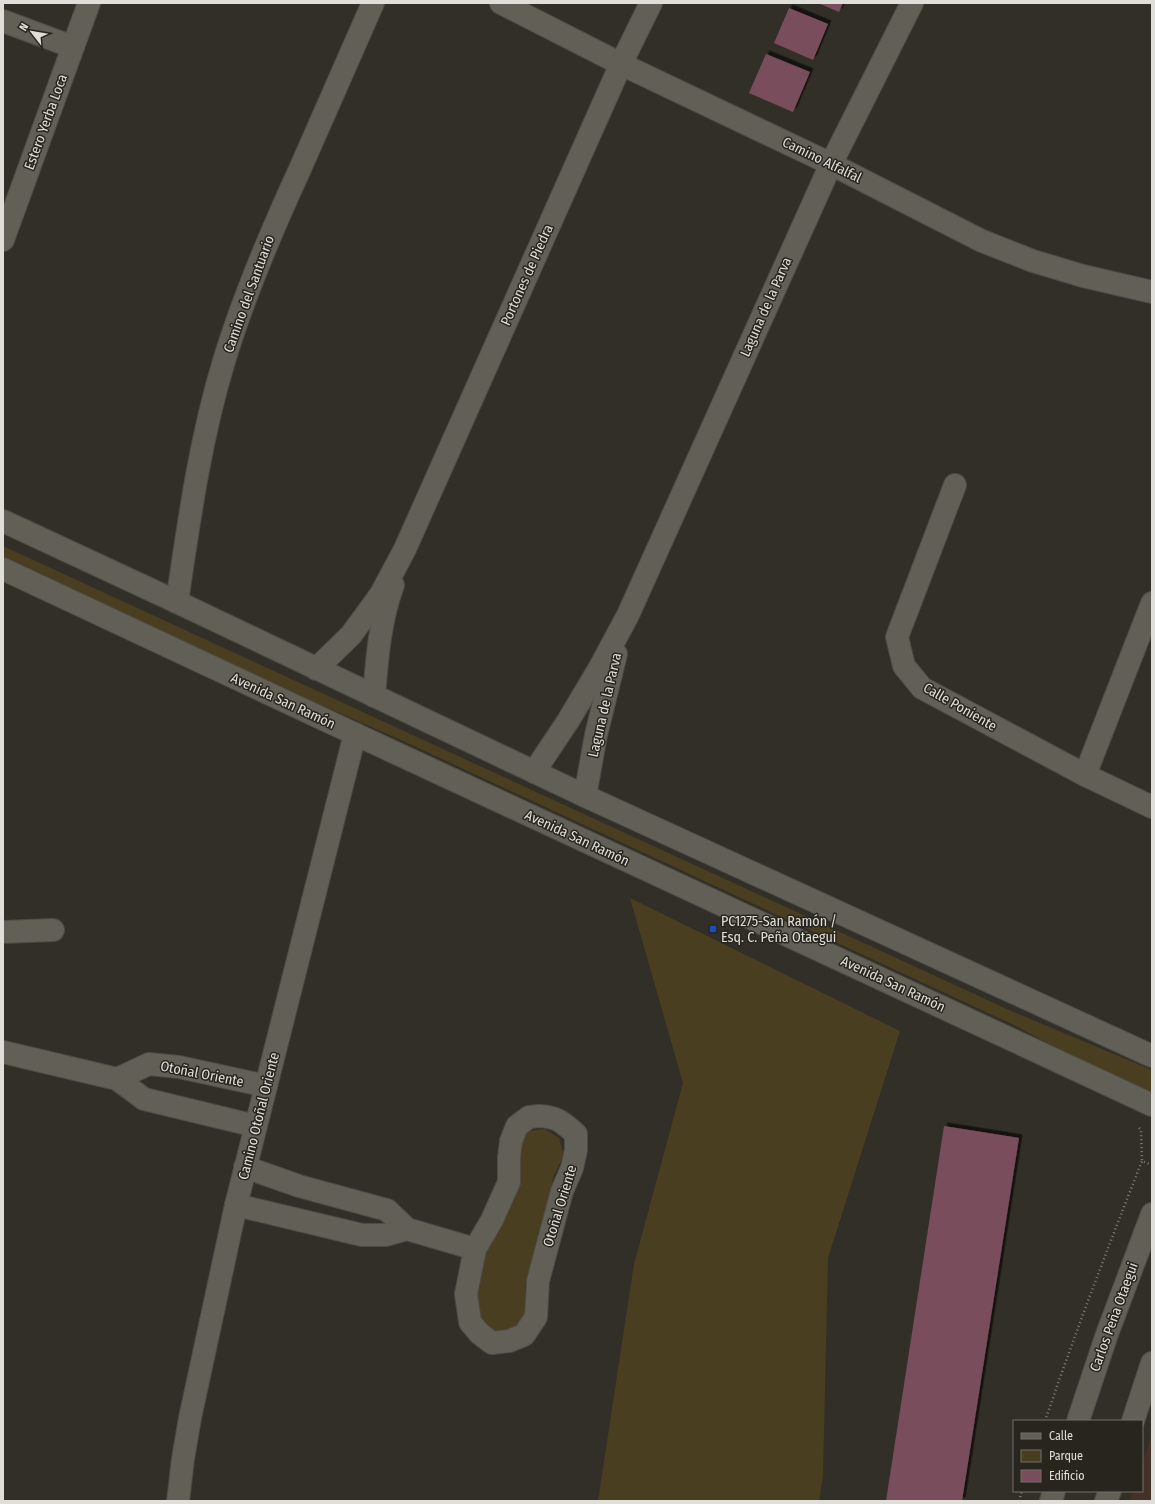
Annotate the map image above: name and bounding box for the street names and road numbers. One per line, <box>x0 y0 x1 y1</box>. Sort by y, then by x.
street label: Estero Yerba Loca <box>21 72 71 172</box>
street label: Camino Alfalfal <box>780 134 865 187</box>
street label: Portones de Piedra <box>497 222 557 328</box>
street label: Camino del Santuario <box>220 233 278 355</box>
street label: Laguna de la Parva <box>737 255 796 359</box>
street label: Laguna de la Parva <box>585 651 625 759</box>
street label: Avenida San Ramón <box>228 669 338 733</box>
street label: Calle Poniente <box>920 679 1000 735</box>
street label: Avenida San Ramón <box>522 806 632 870</box>
street label: Avenida San Ramón <box>838 952 948 1016</box>
street label: Camino Otoñal Oriente <box>235 1051 283 1181</box>
street label: Otoñal Oriente <box>159 1058 245 1090</box>
street label: Otoñal Oriente <box>540 1163 580 1249</box>
street label: Carlos Peña Otaegui <box>1086 1260 1142 1374</box>

